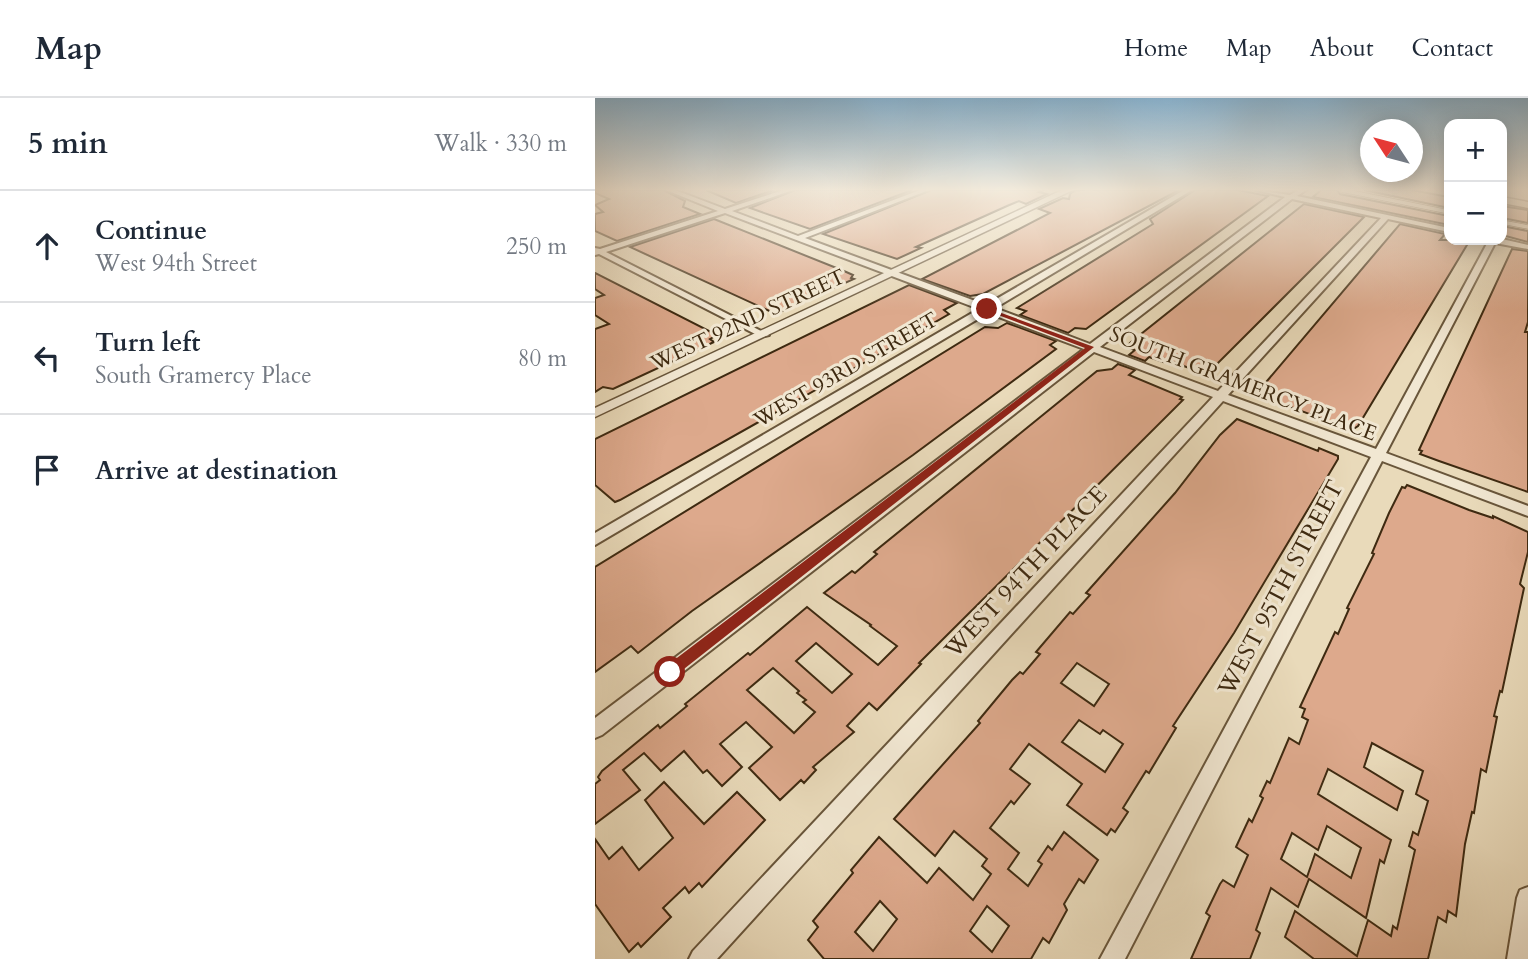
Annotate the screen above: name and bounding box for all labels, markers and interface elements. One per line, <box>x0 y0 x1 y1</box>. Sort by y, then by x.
text: Map <box>35 26 102 71</box>
text: Home <box>1124 32 1188 65</box>
text: Map <box>1226 32 1272 65</box>
text: About <box>1310 32 1374 65</box>
text: Contact <box>1412 32 1493 65</box>
north arrow <box>1360 119 1423 182</box>
map controls <box>1444 119 1507 245</box>
button: + <box>1444 119 1507 182</box>
text: 5 min <box>28 123 108 164</box>
text: Walk · 330 m <box>434 128 567 159</box>
button: − <box>1444 182 1507 245</box>
text: Continue <box>95 213 207 248</box>
icon: ahead <box>28 227 66 265</box>
text: 250 m <box>506 231 567 262</box>
text: West 94th Street <box>95 248 257 279</box>
street label: WEST 92ND STREET <box>645 262 850 378</box>
route end <box>971 293 1002 324</box>
street label: WEST 93RD STREET <box>748 305 943 435</box>
street label: SOUTH GRAMERCY PLACE <box>1105 320 1381 448</box>
text: Turn left <box>95 325 200 360</box>
icon: left <box>28 339 66 377</box>
text: 80 m <box>518 343 567 374</box>
text: South Gramercy Place <box>95 360 312 391</box>
icon: arrive <box>28 451 66 489</box>
text: Arrive at destination <box>95 453 338 488</box>
street label: WEST 95TH STREET <box>1210 474 1352 702</box>
street label: WEST 94TH PLACE <box>937 478 1115 666</box>
route start <box>654 656 685 687</box>

